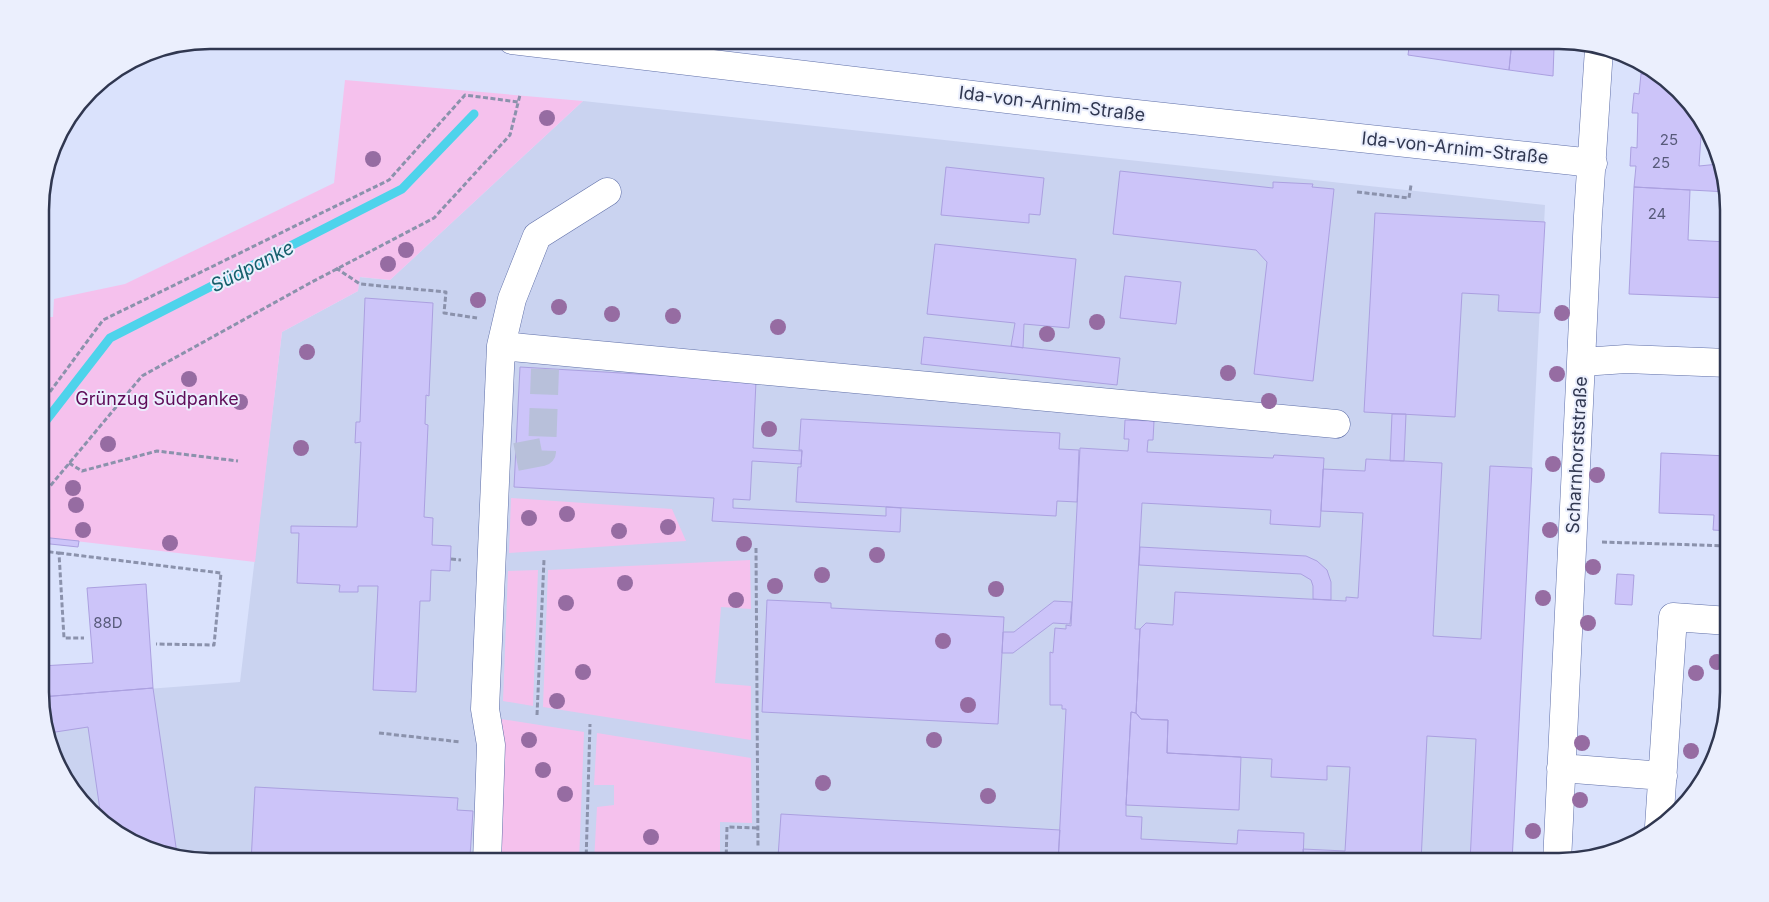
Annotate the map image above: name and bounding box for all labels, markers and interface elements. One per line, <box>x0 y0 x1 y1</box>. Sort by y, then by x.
street label: Ida-von-Arnim-Straße <box>958 82 1146 125</box>
street label: Ida-von-Arnim-Straße <box>1361 127 1549 168</box>
house number: 25 <box>1660 130 1678 149</box>
house number: 25 <box>1652 153 1670 172</box>
house number: 24 <box>1648 204 1666 223</box>
water label: Südpanke <box>207 236 298 297</box>
street label: Scharnhorststraße <box>1562 376 1591 534</box>
park label: Grünzug Südpanke <box>75 388 239 409</box>
house number: 88D <box>93 613 123 632</box>

